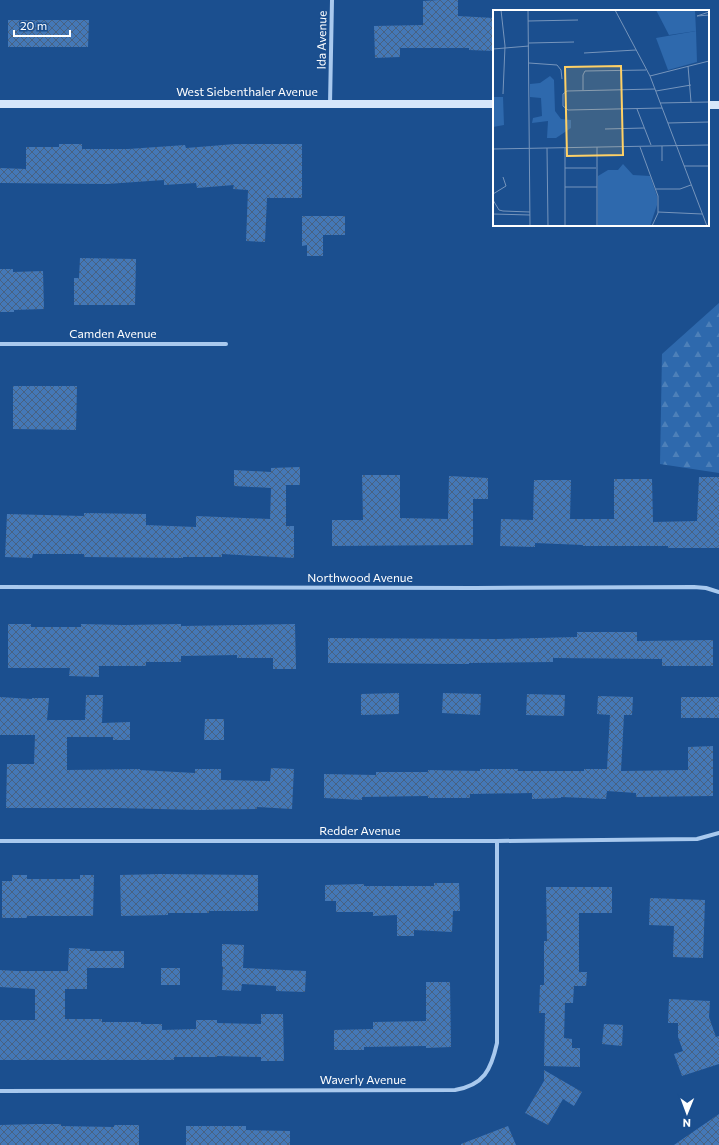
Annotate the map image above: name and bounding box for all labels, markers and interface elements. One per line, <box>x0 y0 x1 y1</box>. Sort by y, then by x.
street label: Ida Avenue <box>313 10 329 70</box>
inset map <box>493 10 709 226</box>
scale bar <box>14 12 70 38</box>
text: 20 m <box>20 18 47 32</box>
street label: West Siebenthaler Avenue <box>176 84 318 98</box>
street label: Camden Avenue <box>69 326 157 340</box>
street label: Northwood Avenue <box>307 570 413 584</box>
street label: Redder Avenue <box>319 823 401 837</box>
street label: Waverly Avenue <box>320 1072 406 1086</box>
north arrow <box>667 1093 707 1133</box>
text: N <box>683 1117 691 1130</box>

